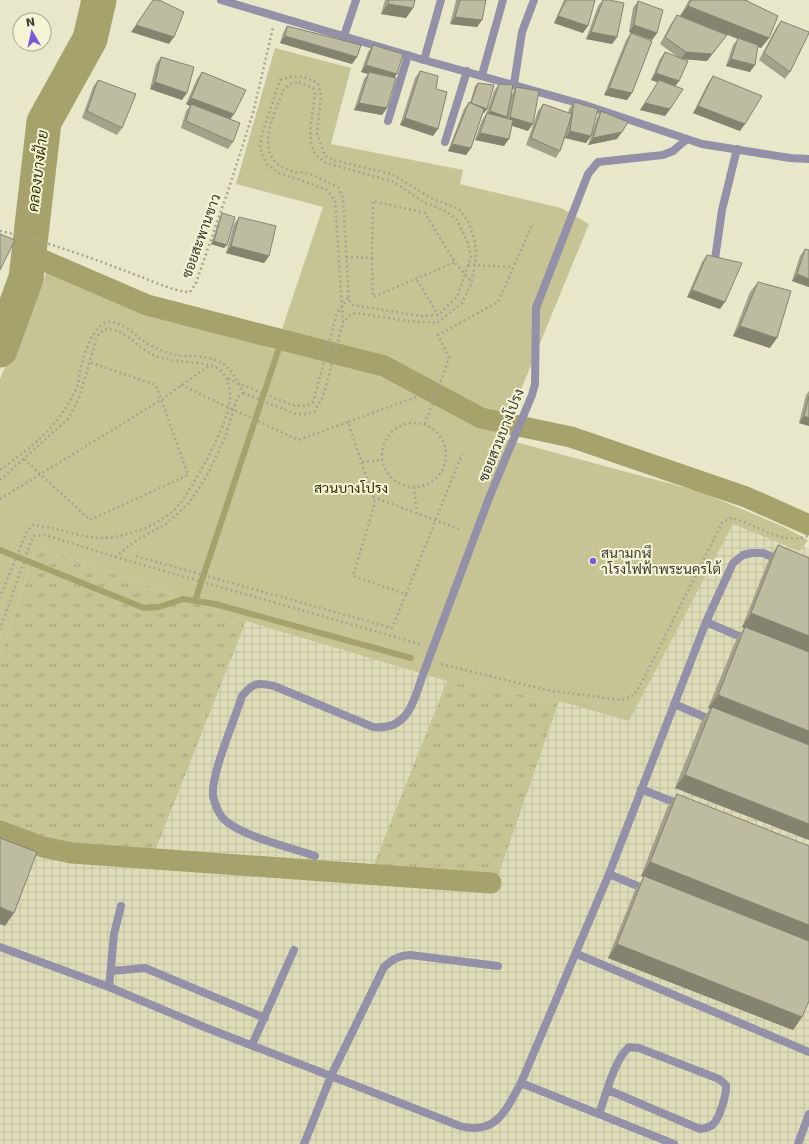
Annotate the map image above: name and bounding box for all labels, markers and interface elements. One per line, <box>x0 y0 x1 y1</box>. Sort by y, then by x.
north arrow <box>12 12 52 52</box>
text: N <box>25 15 36 30</box>
water label: คลองบางฝ้าย <box>23 129 52 213</box>
street label: ซอยสะพานขาว <box>178 192 224 280</box>
street label: ซอยสวนบางโปรง <box>475 386 527 484</box>
park label: สวนบางโปรง <box>314 480 388 496</box>
place label: สนามกฬี าโรงไฟฟ้าพระนครใต้ <box>601 544 722 577</box>
marker: สนามกฬี าโรงไฟฟ้าพระนครใต้ <box>588 556 598 566</box>

